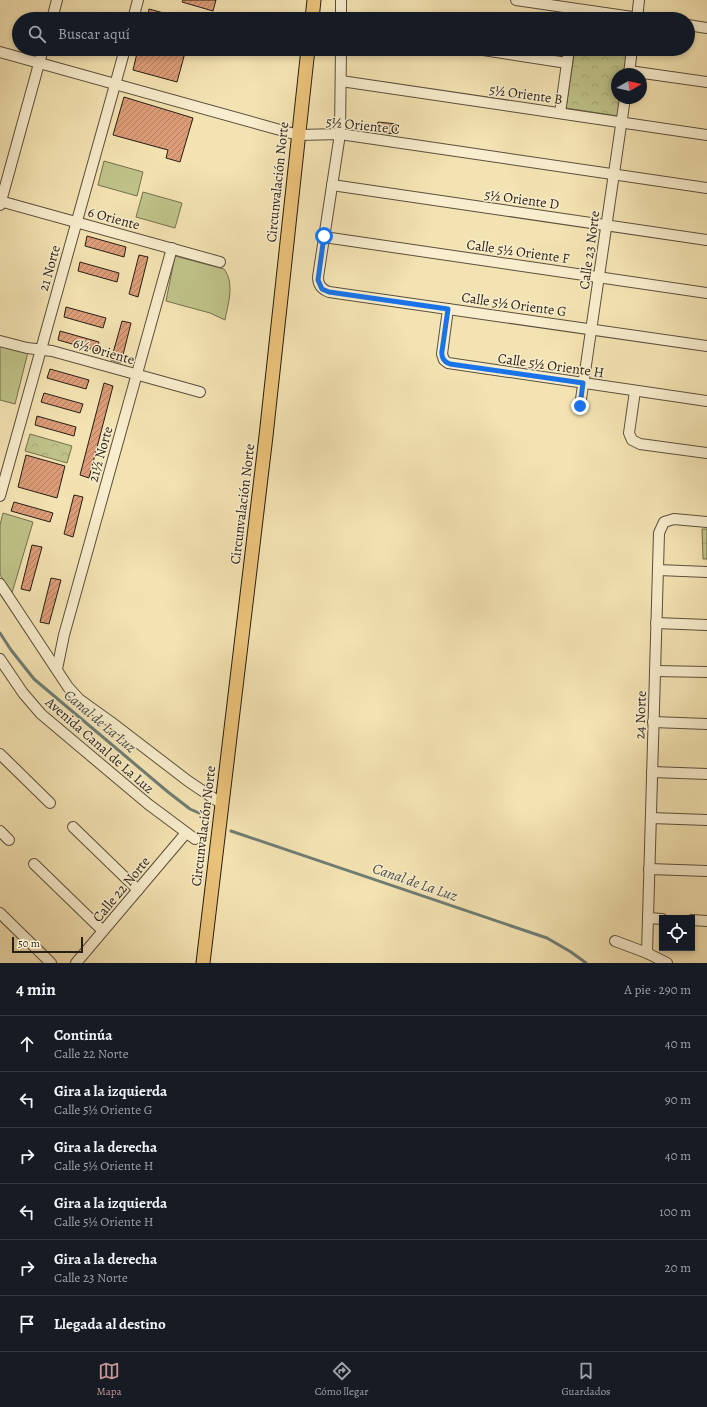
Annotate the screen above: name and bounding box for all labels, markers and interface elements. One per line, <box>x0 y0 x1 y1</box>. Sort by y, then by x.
search box <box>12 12 695 56</box>
icon: search <box>26 23 48 45</box>
text: Buscar aquí <box>58 24 130 44</box>
north arrow <box>611 68 647 104</box>
street label: 5½ Oriente B <box>488 80 564 109</box>
street label: 5½ Oriente C <box>325 112 401 139</box>
street label: Circunvalación Norte <box>262 121 293 243</box>
street label: 5½ Oriente D <box>483 185 561 214</box>
street label: 6 Oriente <box>86 202 142 235</box>
street label: Calle 23 Norte <box>575 209 604 291</box>
route start <box>315 227 333 245</box>
street label: Calle 5½ Oriente F <box>465 235 571 268</box>
street label: 21 Norte <box>34 243 65 293</box>
street label: Calle 5½ Oriente G <box>460 288 568 321</box>
street label: 6½ Oriente <box>71 334 137 369</box>
street label: Calle 5½ Oriente H <box>497 349 605 382</box>
route end <box>571 397 589 415</box>
street label: 21½ Norte <box>83 424 117 484</box>
street label: Circunvalación Norte <box>226 443 259 565</box>
water label: Canal de La Luz <box>60 685 140 757</box>
street label: 24 Norte <box>630 690 651 740</box>
street label: Avenida Canal de La Luz <box>40 692 158 798</box>
street label: Circunvalación Norte <box>187 765 220 887</box>
street label: Calle 22 Norte <box>88 852 154 926</box>
water label: Canal de La Luz <box>370 858 460 906</box>
map controls <box>659 915 695 951</box>
button: locate <box>659 915 695 951</box>
scale bar <box>12 935 83 954</box>
text: 50 m <box>18 936 40 951</box>
text: 4 min <box>16 978 56 1001</box>
text: A pie · 290 m <box>624 981 691 998</box>
text: Continúa <box>54 1025 112 1045</box>
icon: ahead <box>16 1033 38 1055</box>
text: 40 m <box>665 1035 691 1052</box>
text: Calle 22 Norte <box>54 1045 129 1062</box>
text: Gira a la izquierda <box>54 1081 167 1101</box>
icon: left <box>16 1089 38 1111</box>
text: 90 m <box>665 1091 691 1108</box>
text: Calle 5½ Oriente G <box>54 1101 152 1118</box>
text: Gira a la derecha <box>54 1137 157 1157</box>
icon: right <box>16 1145 38 1167</box>
text: 40 m <box>665 1147 691 1164</box>
text: Calle 5½ Oriente H <box>54 1157 153 1174</box>
text: Gira a la izquierda <box>54 1193 167 1213</box>
icon: left <box>16 1201 38 1223</box>
text: 100 m <box>659 1203 691 1220</box>
text: Calle 5½ Oriente H <box>54 1213 153 1230</box>
text: Gira a la derecha <box>54 1249 157 1269</box>
icon: right <box>16 1257 38 1279</box>
text: 20 m <box>665 1259 691 1276</box>
text: Calle 23 Norte <box>54 1269 128 1286</box>
icon: arrive <box>16 1313 38 1335</box>
text: Llegada al destino <box>54 1314 166 1334</box>
tab: Mapa <box>96 1360 122 1399</box>
tab: Cómo llegar <box>315 1360 369 1399</box>
tab: Guardados <box>561 1360 611 1399</box>

